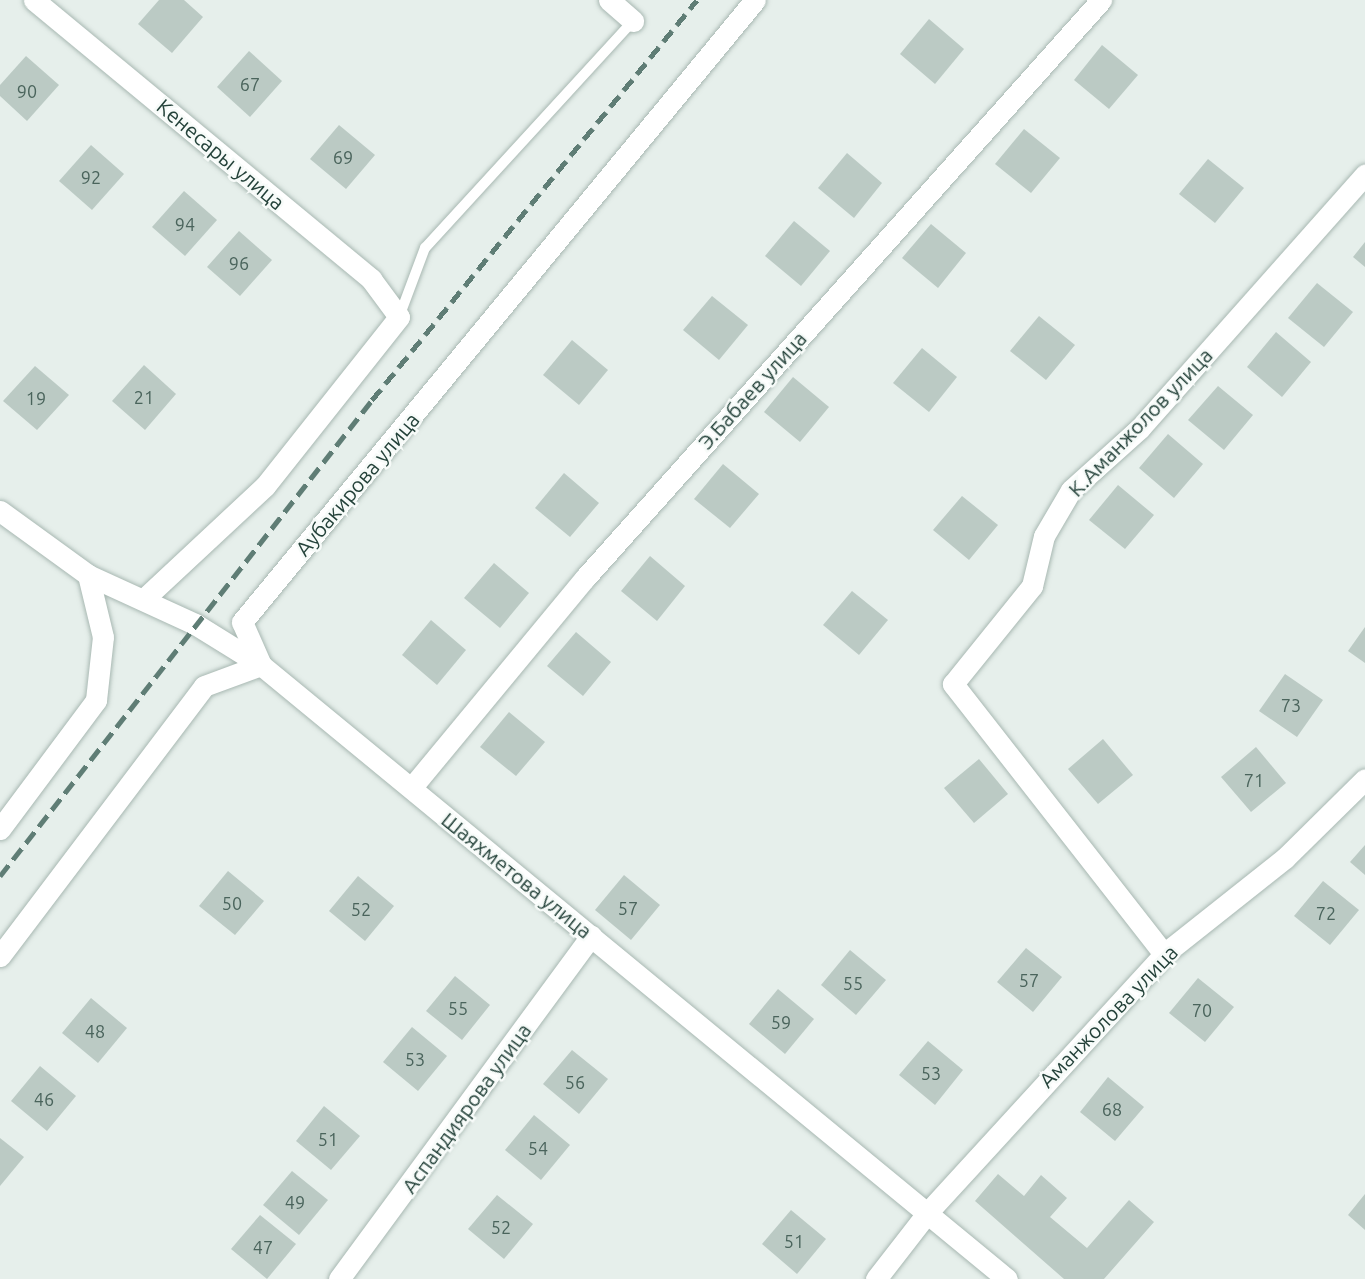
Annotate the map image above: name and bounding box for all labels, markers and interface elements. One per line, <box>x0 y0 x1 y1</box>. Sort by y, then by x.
house number: 67 <box>240 73 260 95</box>
house number: 90 <box>17 80 37 102</box>
street label: Кенесары улица <box>152 93 290 215</box>
house number: 69 <box>333 146 353 168</box>
house number: 92 <box>81 166 101 188</box>
house number: 94 <box>175 213 195 235</box>
house number: 96 <box>229 252 249 274</box>
street label: Э.Бабаев улица <box>693 326 811 454</box>
street label: К.Аманжолов улица <box>1063 342 1217 502</box>
house number: 21 <box>134 386 154 408</box>
house number: 19 <box>26 387 46 409</box>
street label: Аубакирова улица <box>290 407 424 561</box>
house number: 73 <box>1281 694 1301 716</box>
house number: 71 <box>1244 769 1264 791</box>
street label: Шаяхметова улица <box>437 807 597 943</box>
house number: 50 <box>222 892 242 914</box>
house number: 57 <box>618 897 638 919</box>
house number: 52 <box>351 898 371 920</box>
house number: 72 <box>1316 902 1336 924</box>
street label: Аманжолова улица <box>1033 939 1183 1093</box>
house number: 57 <box>1019 969 1039 991</box>
house number: 55 <box>843 972 863 994</box>
house number: 55 <box>448 997 468 1019</box>
house number: 70 <box>1192 999 1212 1021</box>
house number: 59 <box>771 1011 791 1033</box>
street label: Аспандиярова улица <box>396 1018 536 1198</box>
house number: 48 <box>85 1020 105 1042</box>
house number: 53 <box>405 1048 425 1070</box>
house number: 53 <box>921 1062 941 1084</box>
house number: 56 <box>565 1071 585 1093</box>
house number: 46 <box>34 1088 54 1110</box>
house number: 68 <box>1102 1098 1122 1120</box>
house number: 51 <box>318 1128 338 1150</box>
house number: 54 <box>528 1137 548 1159</box>
house number: 49 <box>285 1191 305 1213</box>
house number: 52 <box>491 1216 511 1238</box>
house number: 51 <box>784 1230 804 1252</box>
house number: 47 <box>253 1236 273 1258</box>

